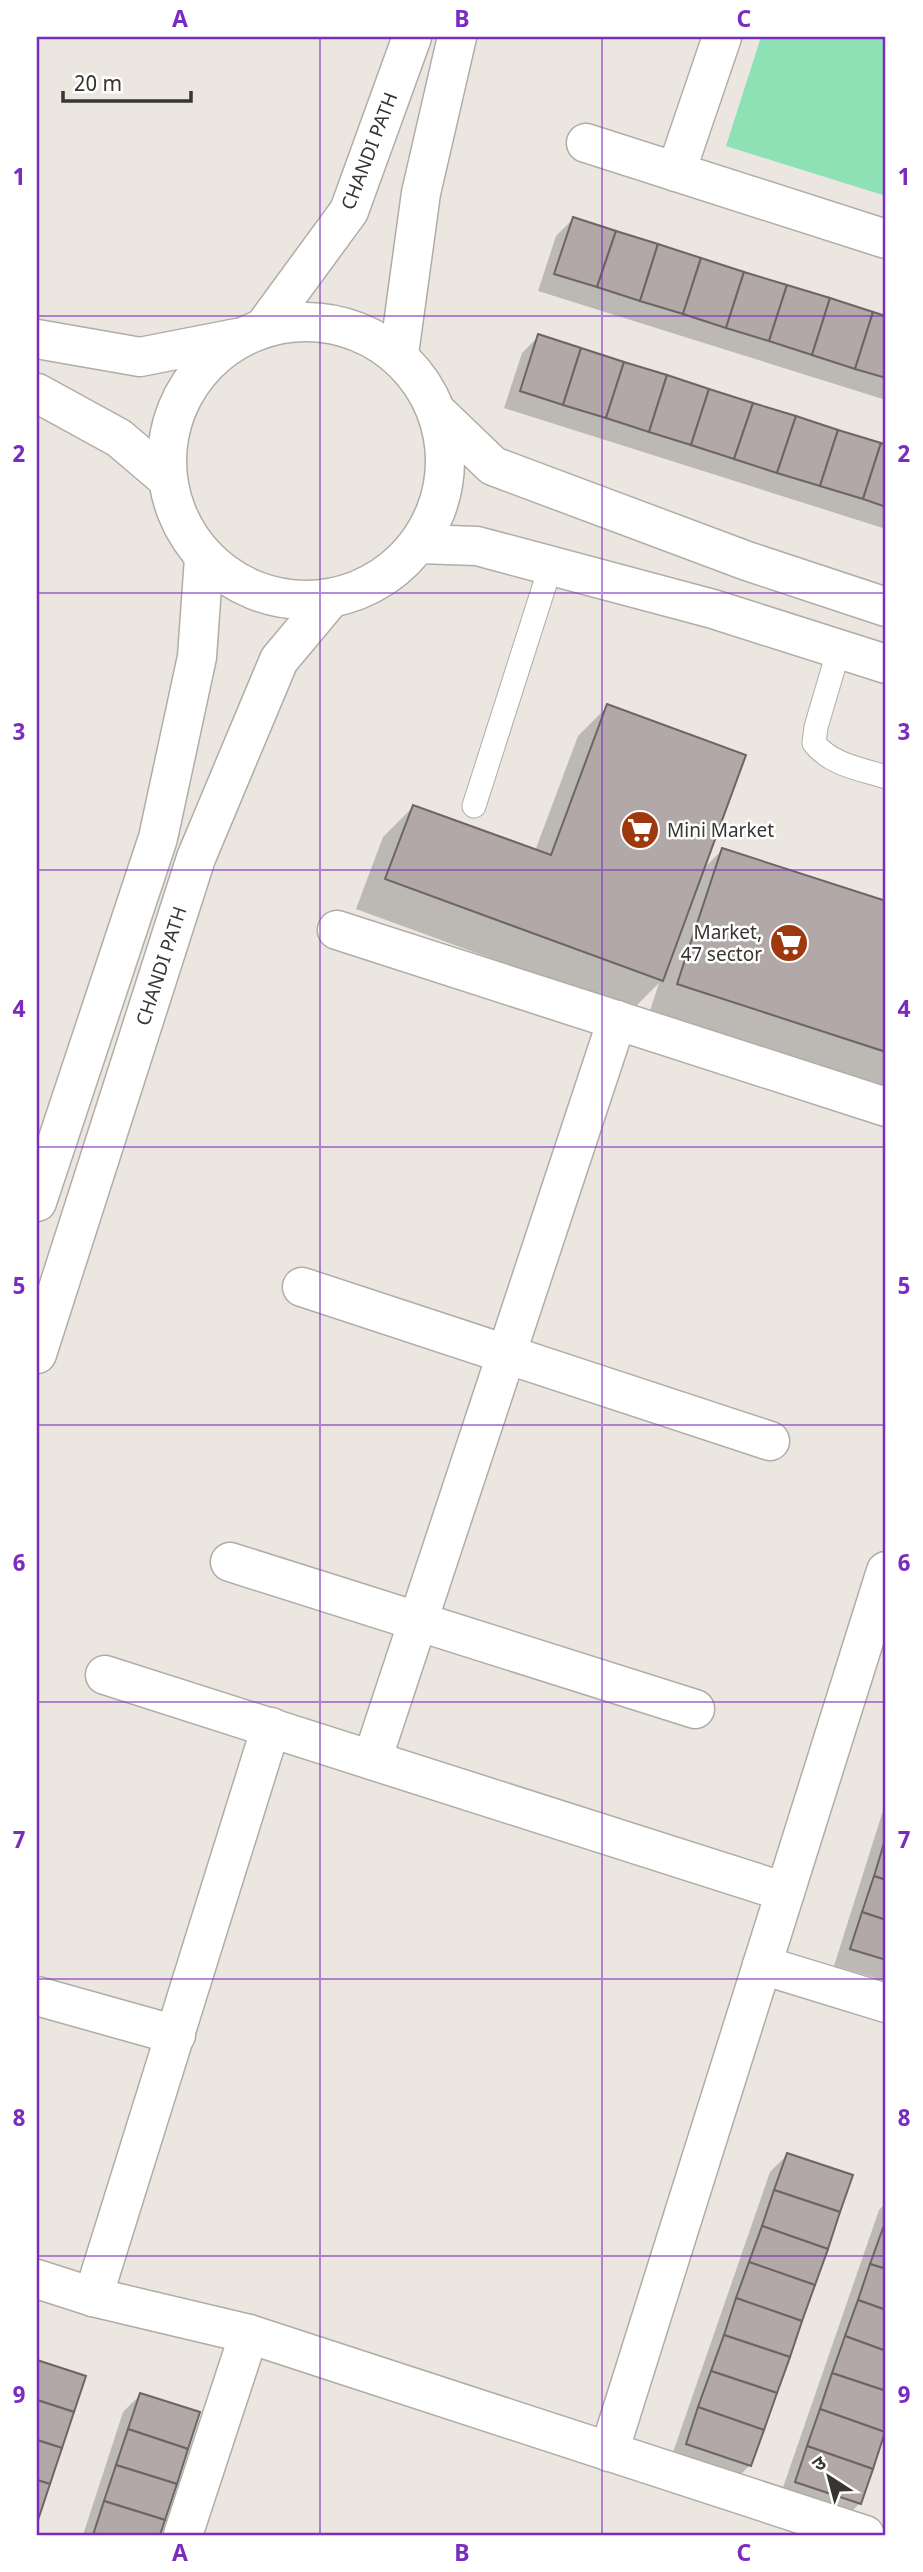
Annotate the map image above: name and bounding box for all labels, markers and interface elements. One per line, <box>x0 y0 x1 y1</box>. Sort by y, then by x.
text: A <box>172 6 188 36</box>
text: B <box>454 6 470 36</box>
text: C <box>737 6 752 36</box>
scale bar <box>63 60 191 104</box>
text: 20 m <box>74 72 122 100</box>
street label: CHANDI PATH <box>337 90 405 214</box>
text: 1 <box>12 164 26 194</box>
text: 1 <box>897 164 911 194</box>
text: 2 <box>12 441 26 471</box>
text: 2 <box>897 441 911 471</box>
text: 3 <box>12 719 26 749</box>
text: 3 <box>897 719 911 749</box>
supermarket icon: Mini Market <box>619 809 661 851</box>
place label: Mini Market <box>667 820 774 845</box>
street label: CHANDI PATH <box>132 904 194 1030</box>
place label: Market, 47 sector <box>681 922 762 969</box>
supermarket icon: Market, 47 sector <box>768 922 810 964</box>
text: 4 <box>12 996 26 1026</box>
text: 4 <box>897 996 911 1026</box>
text: 5 <box>12 1273 26 1303</box>
text: 5 <box>897 1273 911 1303</box>
text: 6 <box>12 1550 26 1580</box>
text: 6 <box>897 1550 911 1580</box>
text: 7 <box>12 1827 26 1857</box>
text: 7 <box>897 1827 911 1857</box>
text: 8 <box>12 2105 26 2135</box>
text: 8 <box>897 2105 911 2135</box>
text: 9 <box>12 2382 26 2412</box>
text: 9 <box>897 2382 911 2412</box>
north arrow <box>794 2442 864 2512</box>
text: उ <box>809 2451 833 2479</box>
text: A <box>172 2540 188 2570</box>
text: B <box>454 2540 470 2570</box>
text: C <box>737 2540 752 2570</box>

